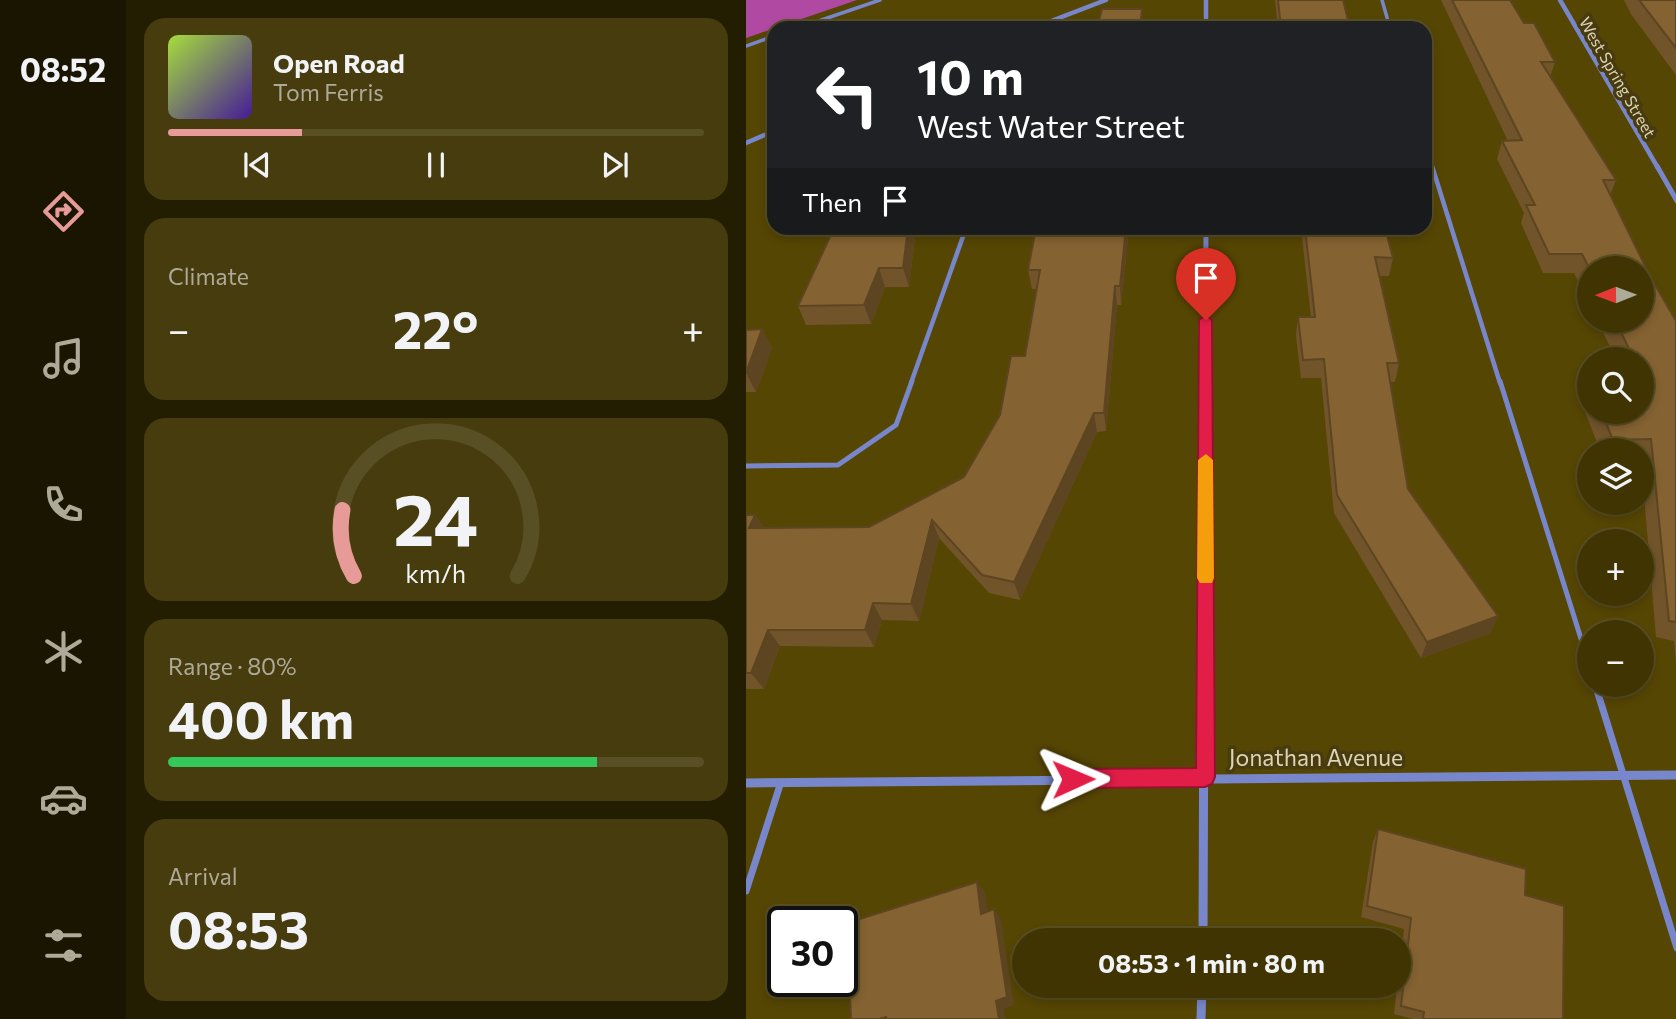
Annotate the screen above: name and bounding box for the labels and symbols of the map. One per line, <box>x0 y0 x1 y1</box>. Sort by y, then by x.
street label: West Spring Street <box>1576 13 1660 141</box>
pin <box>1176 248 1236 320</box>
north arrow <box>1577 256 1654 332</box>
position arrow <box>1036 742 1110 816</box>
street label: Jonathan Avenue <box>1229 743 1403 771</box>
speed limit sign: 30 <box>767 906 858 997</box>

